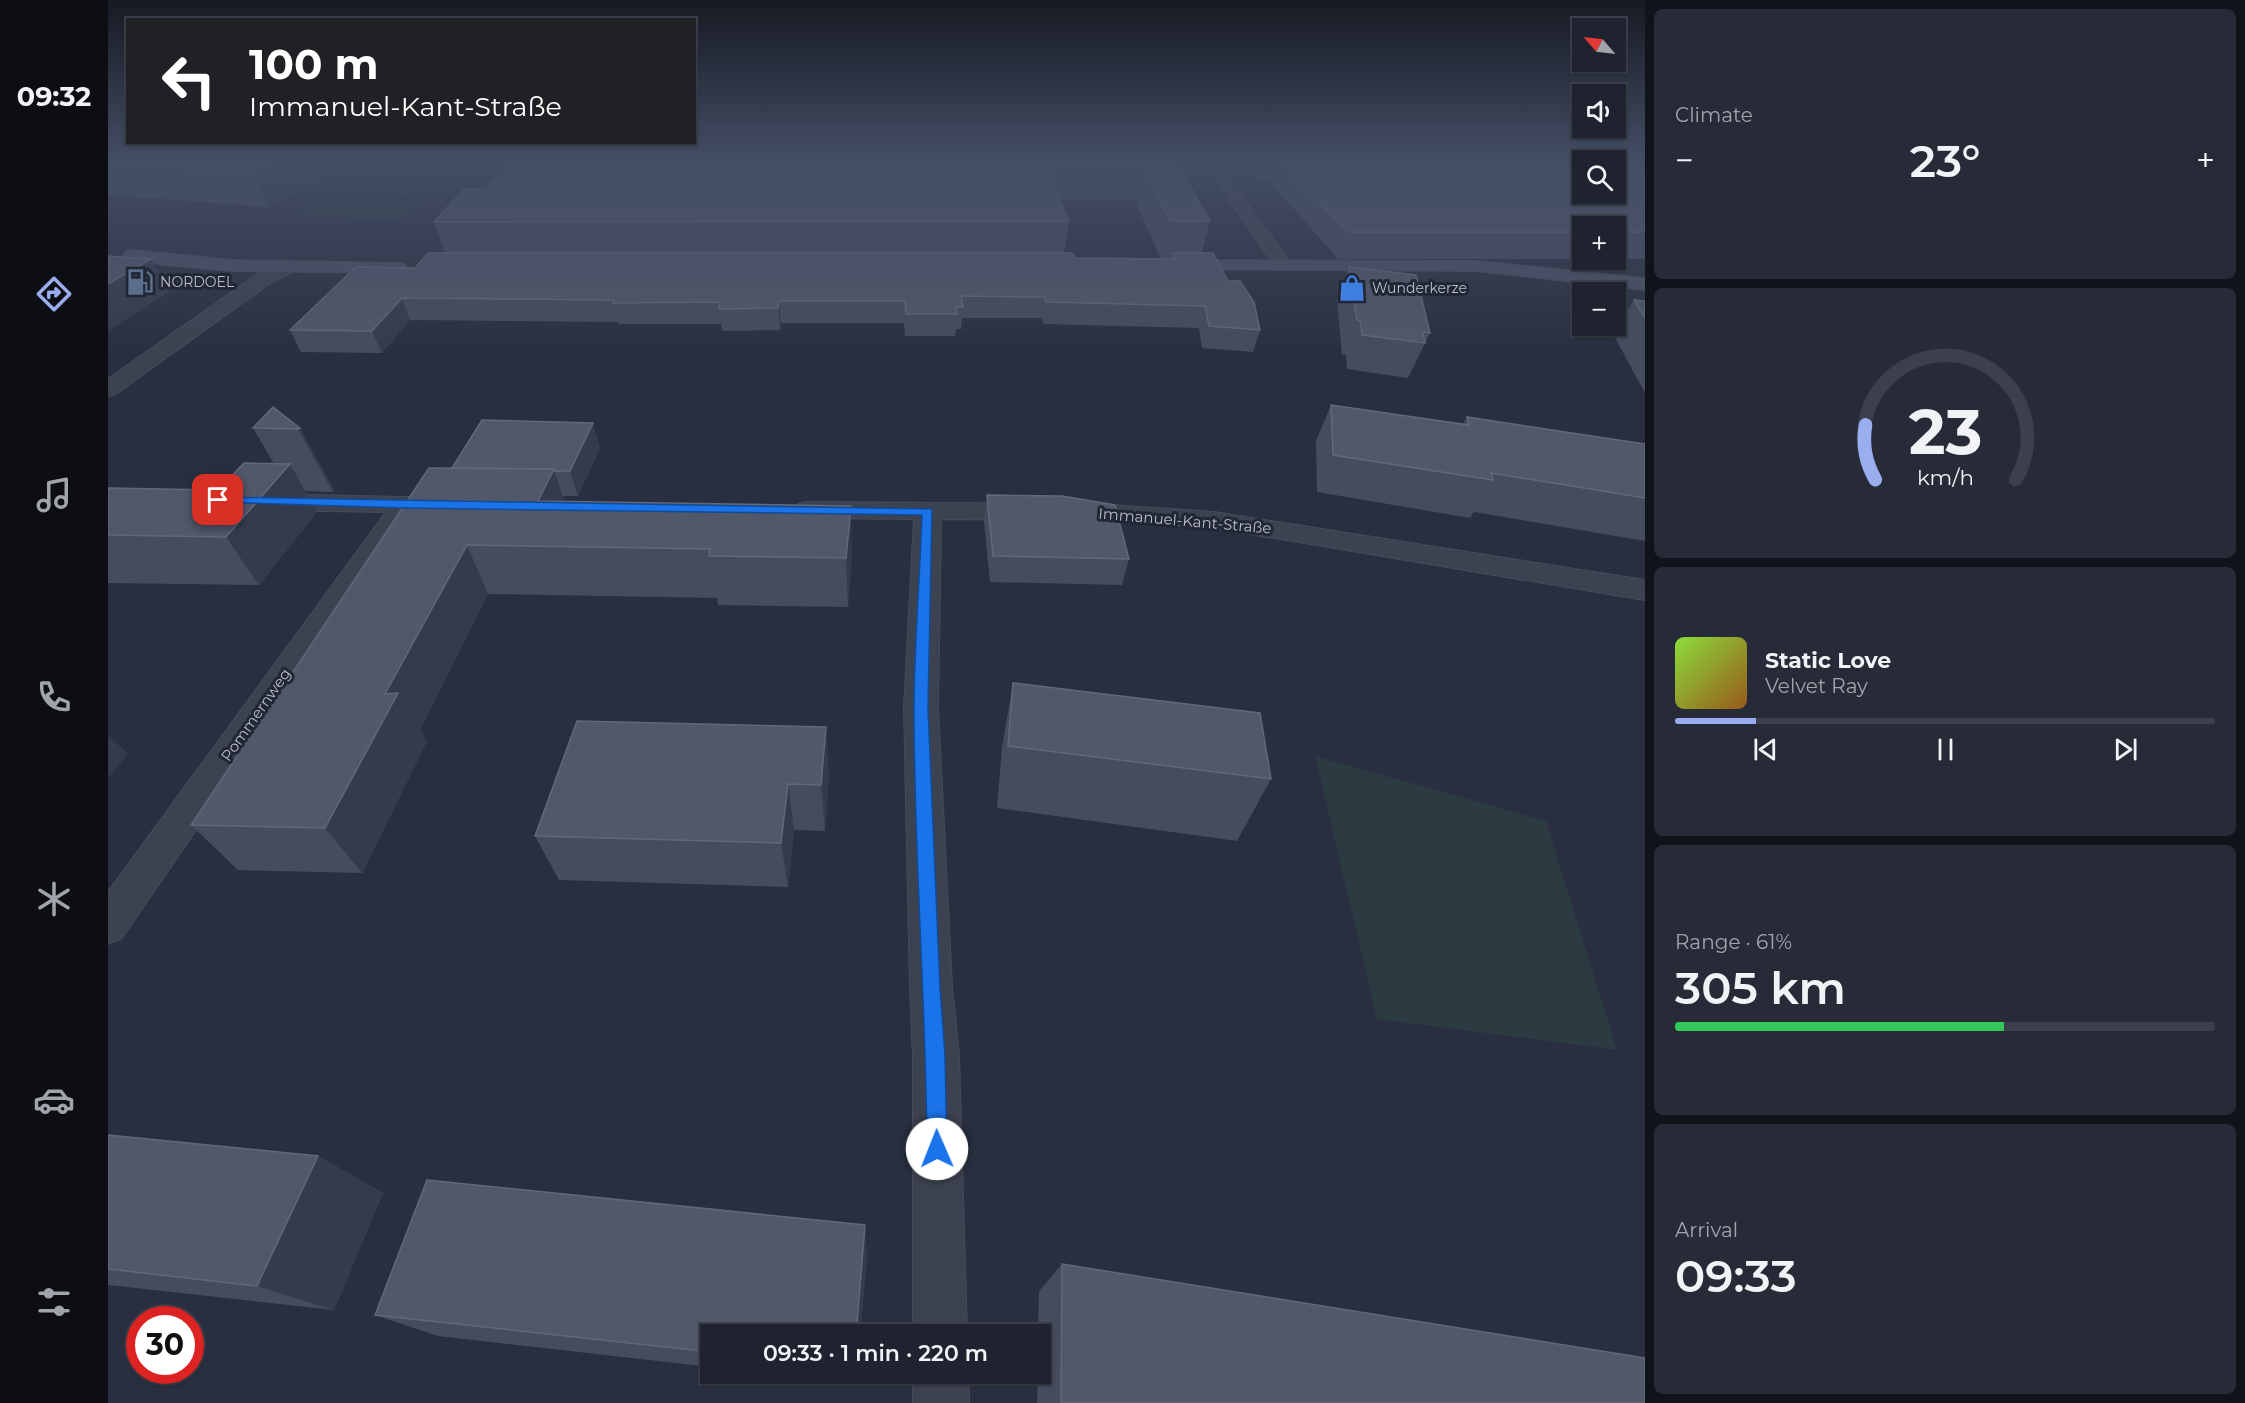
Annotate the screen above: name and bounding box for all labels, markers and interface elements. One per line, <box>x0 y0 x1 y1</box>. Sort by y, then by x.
north arrow <box>1572 18 1626 72</box>
map controls <box>1572 18 1626 336</box>
text: 100 m <box>249 38 378 90</box>
icon: left <box>150 42 228 120</box>
text: 09:32 <box>17 80 91 113</box>
button: sound <box>1572 84 1626 138</box>
text: Immanuel-Kant-Straße <box>249 90 562 123</box>
text: Climate <box>1675 103 1753 127</box>
text: 23° <box>1910 133 1980 188</box>
text: − <box>1675 140 1694 180</box>
text: + <box>2196 140 2215 180</box>
button: search <box>1572 150 1626 204</box>
button: + <box>1572 216 1626 270</box>
fuel station icon: NORDOEL <box>125 267 155 297</box>
icon: directions <box>33 273 75 315</box>
place label: NORDOEL <box>160 273 235 291</box>
shop icon: Wunderkerze <box>1337 273 1367 303</box>
place label: Wunderkerze <box>1372 279 1467 297</box>
button: − <box>1572 282 1626 336</box>
text: 23 <box>1908 394 1982 470</box>
text: km/h <box>1916 464 1974 490</box>
icon: music <box>33 474 75 516</box>
pin <box>192 474 243 525</box>
icon: arrive <box>201 483 234 516</box>
street label: Immanuel-Kant-Straße <box>1098 503 1272 538</box>
text: Static Love <box>1765 647 1891 674</box>
street label: Pommernweg <box>217 665 295 765</box>
text: Velvet Ray <box>1765 674 1868 698</box>
icon: phone <box>33 676 75 718</box>
icon: previous <box>1749 733 1782 766</box>
icon: pause <box>1929 733 1962 766</box>
icon: next <box>2109 733 2142 766</box>
icon: climate <box>33 878 75 920</box>
text: Range · 61% <box>1675 930 1792 954</box>
text: 305 km <box>1675 960 1846 1015</box>
icon: car <box>33 1079 75 1121</box>
position arrow <box>905 1117 969 1181</box>
text: Arrival <box>1675 1218 1738 1242</box>
text: 09:33 <box>1675 1248 1797 1303</box>
icon: filters <box>33 1281 75 1323</box>
speed limit sign: 30 <box>126 1306 204 1384</box>
text: 09:33 · 1 min · 220 m <box>763 1340 988 1367</box>

